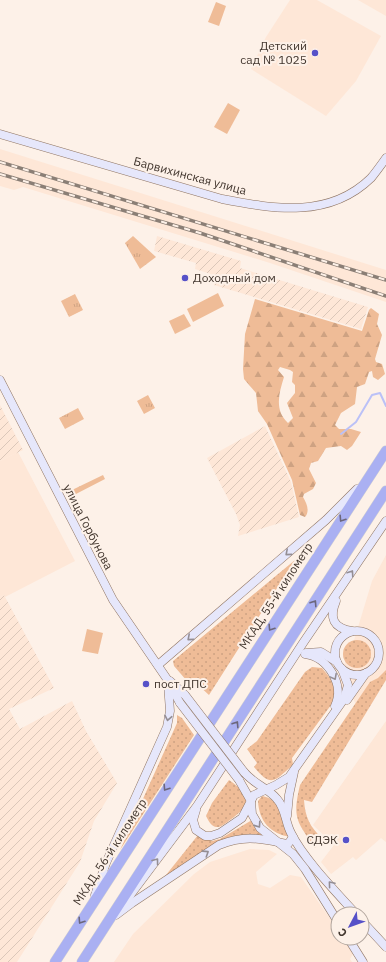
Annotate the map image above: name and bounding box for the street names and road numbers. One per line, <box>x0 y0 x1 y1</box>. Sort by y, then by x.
street label: Барвихинская улица <box>132 153 249 198</box>
street label: улица Горбунова <box>60 481 117 573</box>
street label: МКАД, 55-й километр <box>235 540 316 652</box>
street label: МКАД, 56-й километр <box>69 796 150 908</box>

